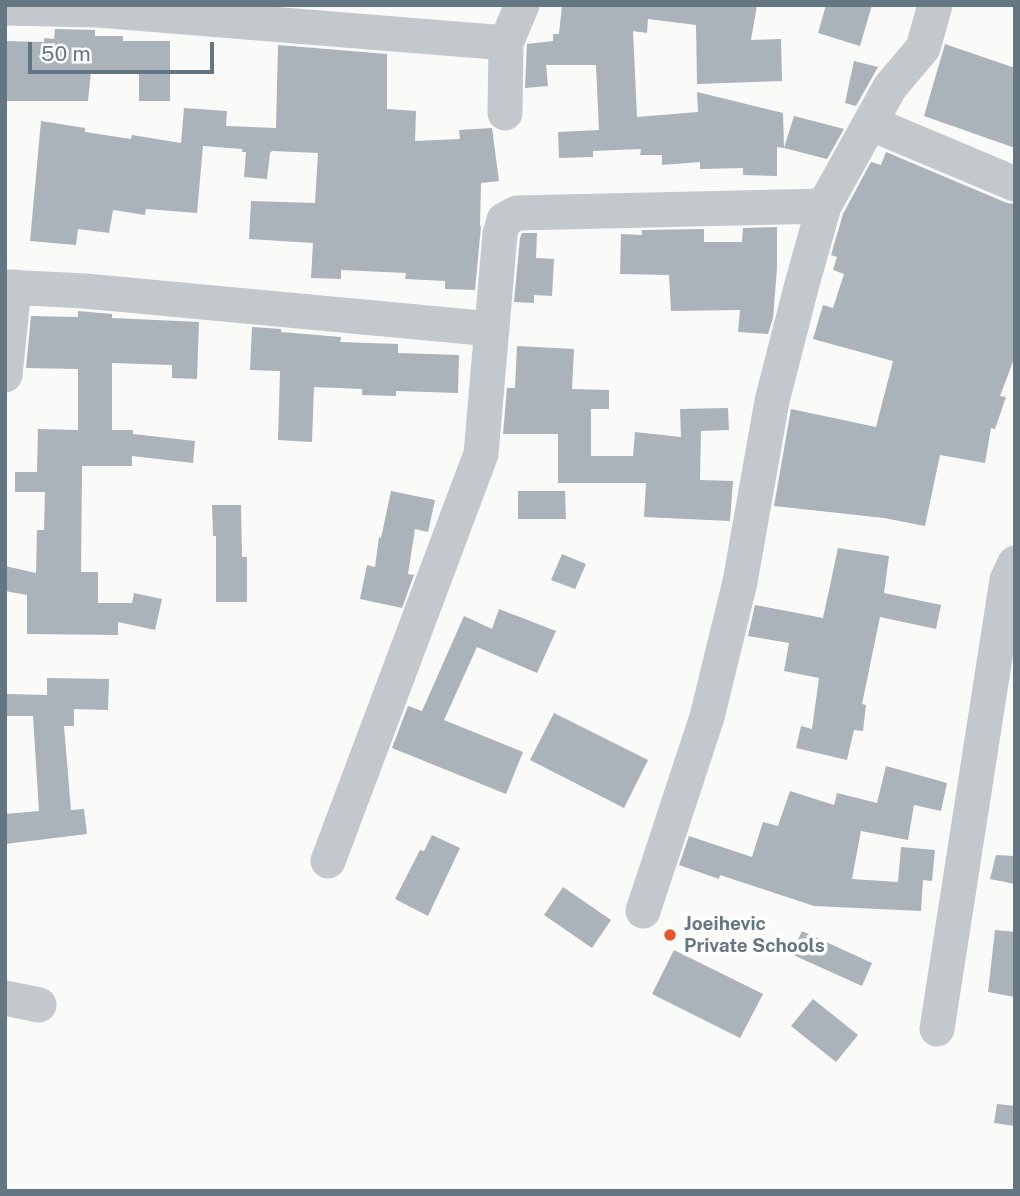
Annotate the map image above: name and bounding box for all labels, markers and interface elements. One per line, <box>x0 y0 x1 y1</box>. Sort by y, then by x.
scale bar <box>32 28 217 72</box>
text: 50 m <box>41 41 91 66</box>
place label: Joeihevic Private Schools <box>684 913 825 957</box>
marker: Joeihevic Private Schools <box>662 927 678 943</box>

